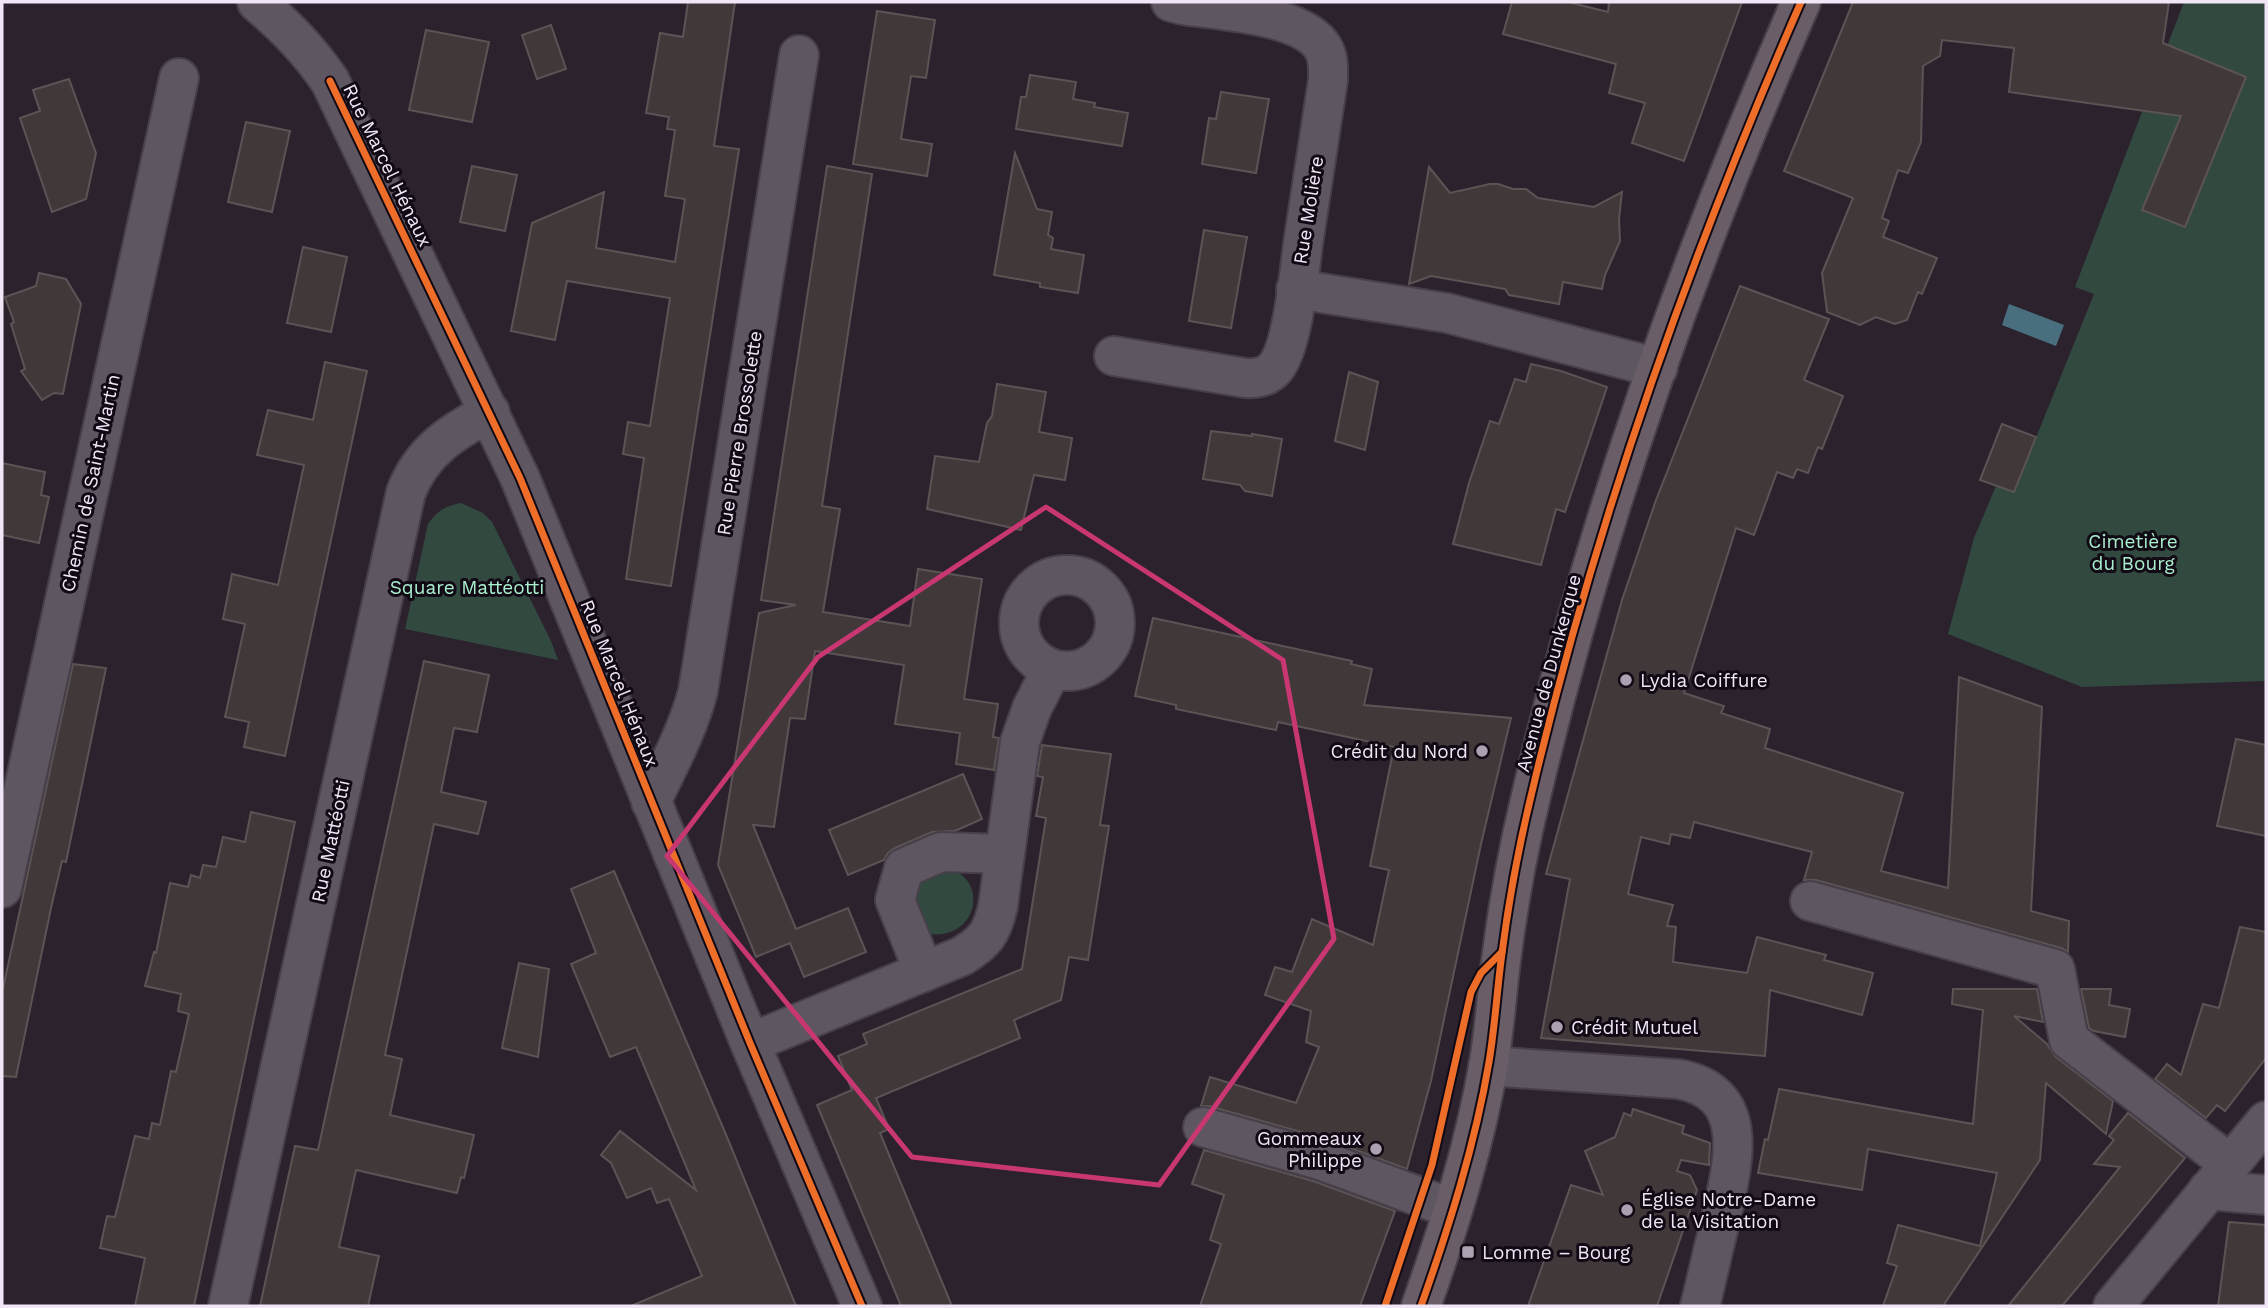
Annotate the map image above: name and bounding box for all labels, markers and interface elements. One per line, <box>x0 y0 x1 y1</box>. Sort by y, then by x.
street label: Rue Marcel Hénaux <box>338 80 437 250</box>
street label: Rue Molière <box>1289 154 1328 266</box>
street label: Rue Pierre Brossolette <box>712 329 767 537</box>
street label: Chemin de Saint-Martin <box>56 372 125 594</box>
park label: Cimetière du Bourg <box>2088 530 2178 575</box>
street label: Avenue de Dunkerque <box>1511 572 1586 774</box>
park label: Square Mattéotti <box>390 576 544 599</box>
street label: Rue Marcel Hénaux <box>575 596 664 770</box>
place label: Lydia Coiffure <box>1640 669 1768 692</box>
marker: Lydia Coiffure <box>1618 672 1634 688</box>
place label: Crédit du Nord <box>1330 740 1468 763</box>
marker: Crédit du Nord <box>1474 743 1490 759</box>
street label: Rue Mattéotti <box>306 778 355 905</box>
place label: Crédit Mutuel <box>1571 1016 1698 1039</box>
marker: Crédit Mutuel <box>1549 1019 1565 1035</box>
place label: Gommeaux Philippe <box>1257 1127 1362 1172</box>
marker: Gommeaux Philippe <box>1368 1141 1384 1157</box>
place label: Église Notre-Dame de la Visitation <box>1641 1188 1816 1233</box>
marker: Église Notre-Dame de la Visitation <box>1619 1202 1635 1218</box>
place label: Lomme – Bourg <box>1482 1241 1631 1264</box>
marker: Lomme – Bourg <box>1460 1244 1476 1260</box>

